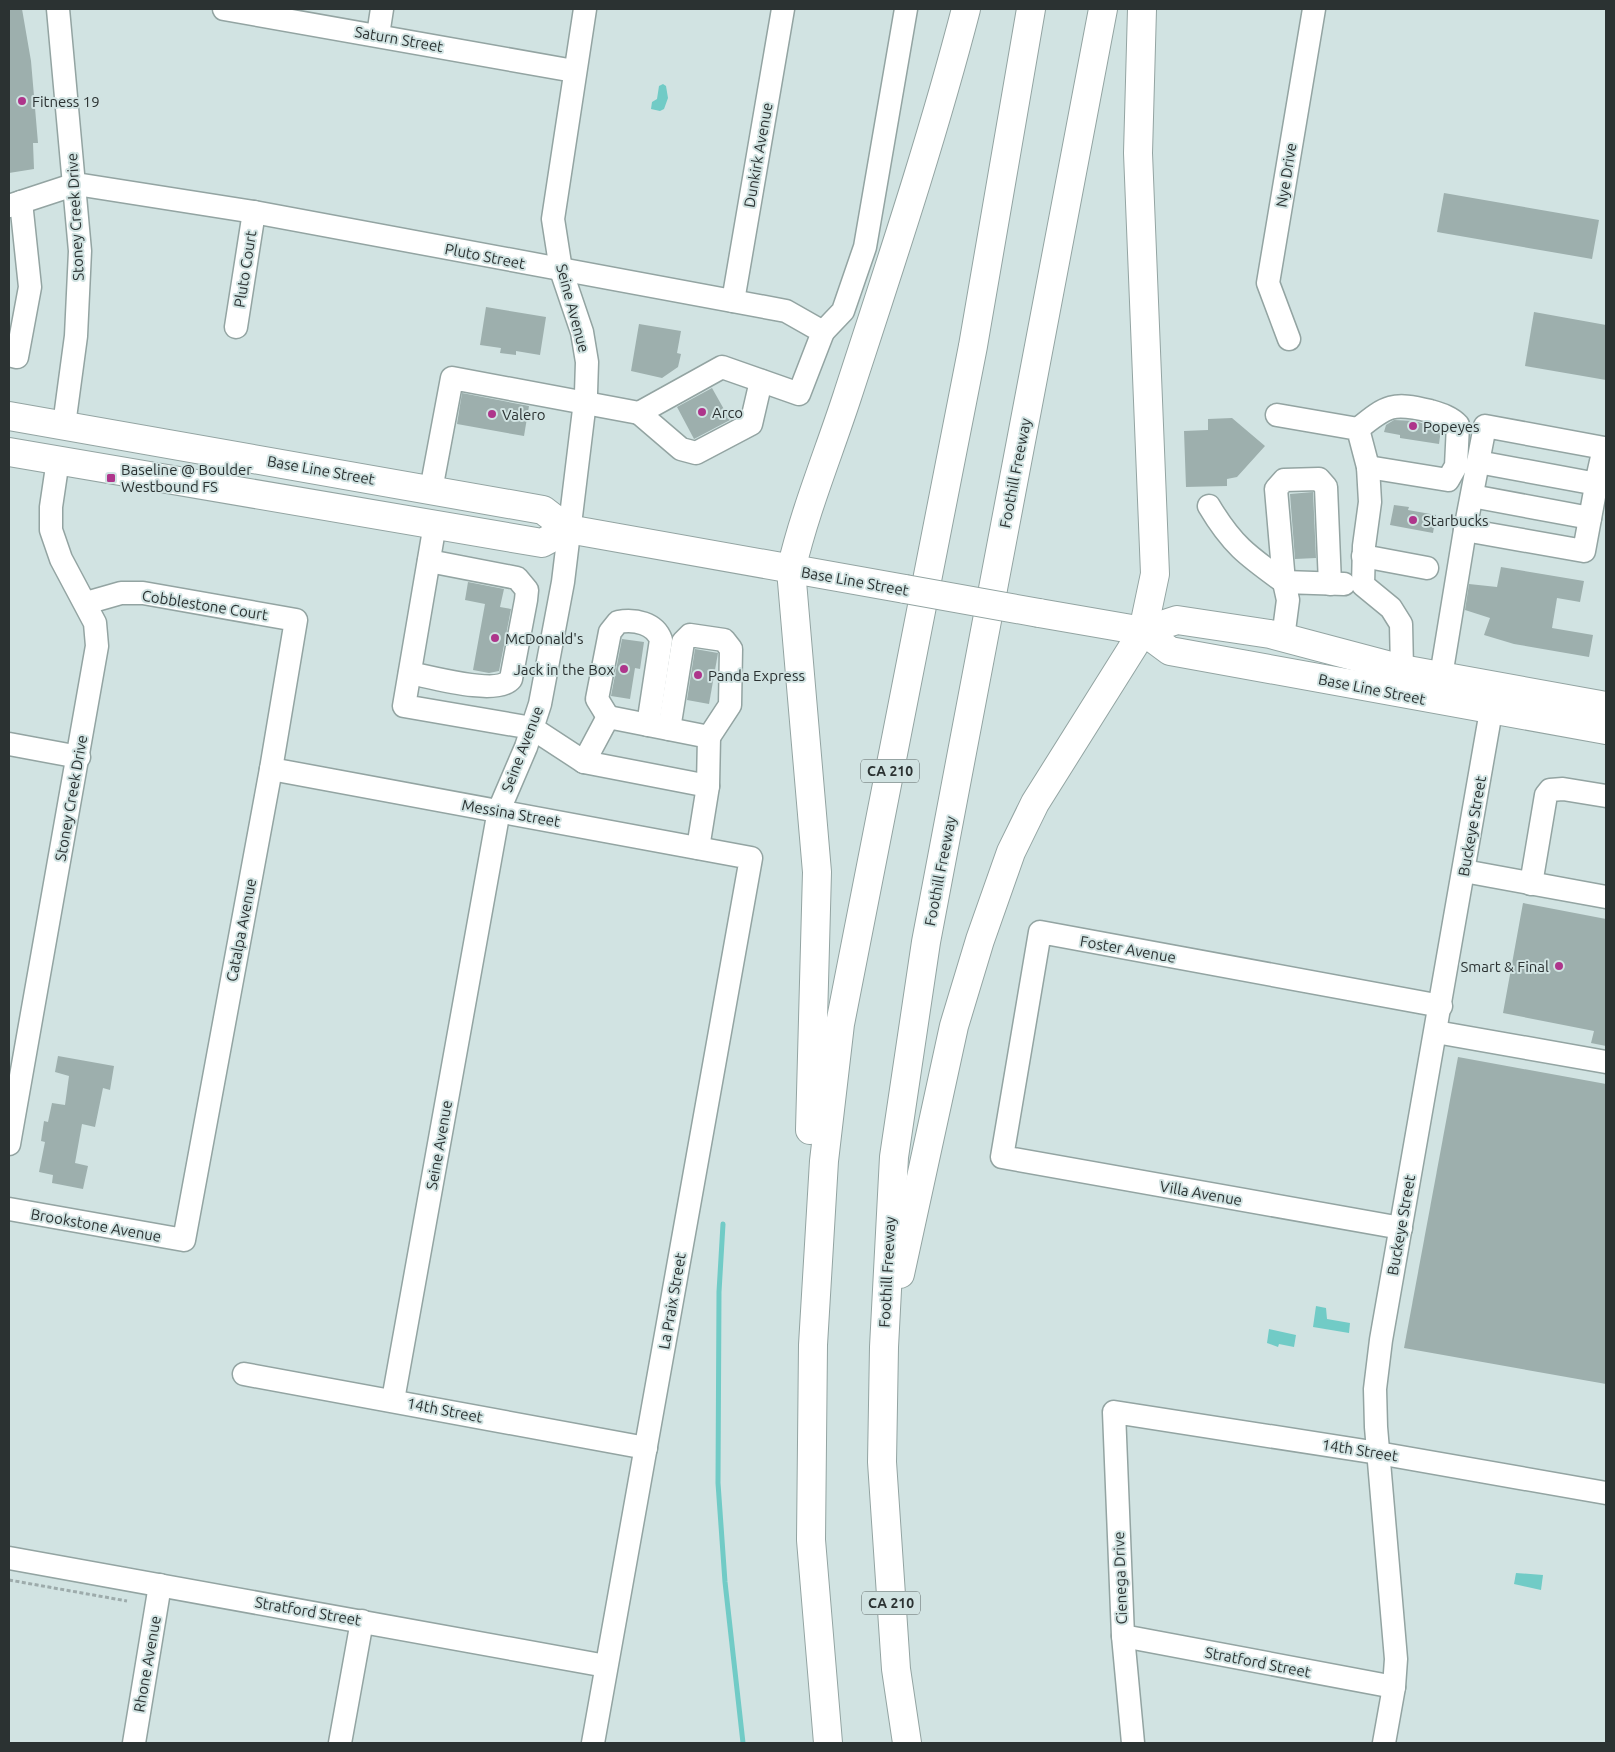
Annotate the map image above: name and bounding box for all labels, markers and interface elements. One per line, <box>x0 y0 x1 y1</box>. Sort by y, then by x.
street label: Saturn Street <box>353 23 445 55</box>
place label: Fitness 19 <box>32 93 100 110</box>
marker: Fitness 19 <box>16 95 28 107</box>
street label: Dunkirk Avenue <box>740 101 776 209</box>
street label: Nye Drive <box>1273 142 1299 208</box>
street label: Stoney Creek Drive <box>63 153 87 281</box>
street label: Pluto Court <box>231 229 259 309</box>
street label: Pluto Street <box>443 240 527 272</box>
street label: Seine Avenue <box>553 262 593 354</box>
place label: Arco <box>712 404 743 421</box>
place label: Valero <box>502 406 546 423</box>
marker: Arco <box>696 406 708 418</box>
marker: Valero <box>486 408 498 420</box>
street label: Foothill Freeway <box>996 417 1034 529</box>
place label: Popeyes <box>1423 418 1480 435</box>
marker: Popeyes <box>1407 420 1419 432</box>
street label: Base Line Street <box>266 452 376 488</box>
place label: Baseline @ Boulder Westbound FS <box>121 461 252 495</box>
marker: Baseline @ Boulder Westbound FS <box>105 472 117 484</box>
place label: Starbucks <box>1423 512 1489 529</box>
marker: Starbucks <box>1407 514 1419 526</box>
street label: Base Line Street <box>800 563 910 599</box>
street label: Cobblestone Court <box>141 587 269 623</box>
place label: McDonald's <box>505 630 583 647</box>
marker: McDonald's <box>489 632 501 644</box>
place label: Jack in the Box <box>513 661 614 678</box>
marker: Jack in the Box <box>618 663 630 675</box>
place label: Panda Express <box>708 667 805 684</box>
marker: Panda Express <box>692 669 704 681</box>
street label: Base Line Street <box>1317 670 1427 708</box>
street label: Seine Avenue <box>498 704 546 794</box>
street label: Stoney Creek Drive <box>52 734 90 862</box>
road number: CA 210 <box>861 759 919 782</box>
street label: Buckeye Street <box>1455 774 1489 877</box>
street label: Messina Street <box>460 796 562 830</box>
street label: Foothill Freeway <box>921 815 959 927</box>
street label: Catalpa Avenue <box>223 877 259 983</box>
street label: Foster Avenue <box>1079 932 1177 966</box>
place label: Smart & Final <box>1460 958 1549 975</box>
marker: Smart & Final <box>1553 960 1565 972</box>
street label: Seine Avenue <box>423 1099 455 1191</box>
street label: Buckeye Street <box>1384 1173 1418 1276</box>
street label: Villa Avenue <box>1159 1177 1243 1209</box>
street label: Brookstone Avenue <box>29 1205 163 1245</box>
street label: Foothill Freeway <box>876 1216 898 1328</box>
street label: La Praix Street <box>655 1251 689 1351</box>
street label: 14th Street <box>406 1394 484 1426</box>
street label: 14th Street <box>1321 1436 1399 1464</box>
street label: Cienega Drive <box>1110 1531 1130 1625</box>
road number: CA 210 <box>862 1592 920 1615</box>
street label: Stratford Street <box>254 1593 362 1629</box>
street label: Rhone Avenue <box>130 1614 164 1714</box>
street label: Stratford Street <box>1204 1643 1312 1681</box>

